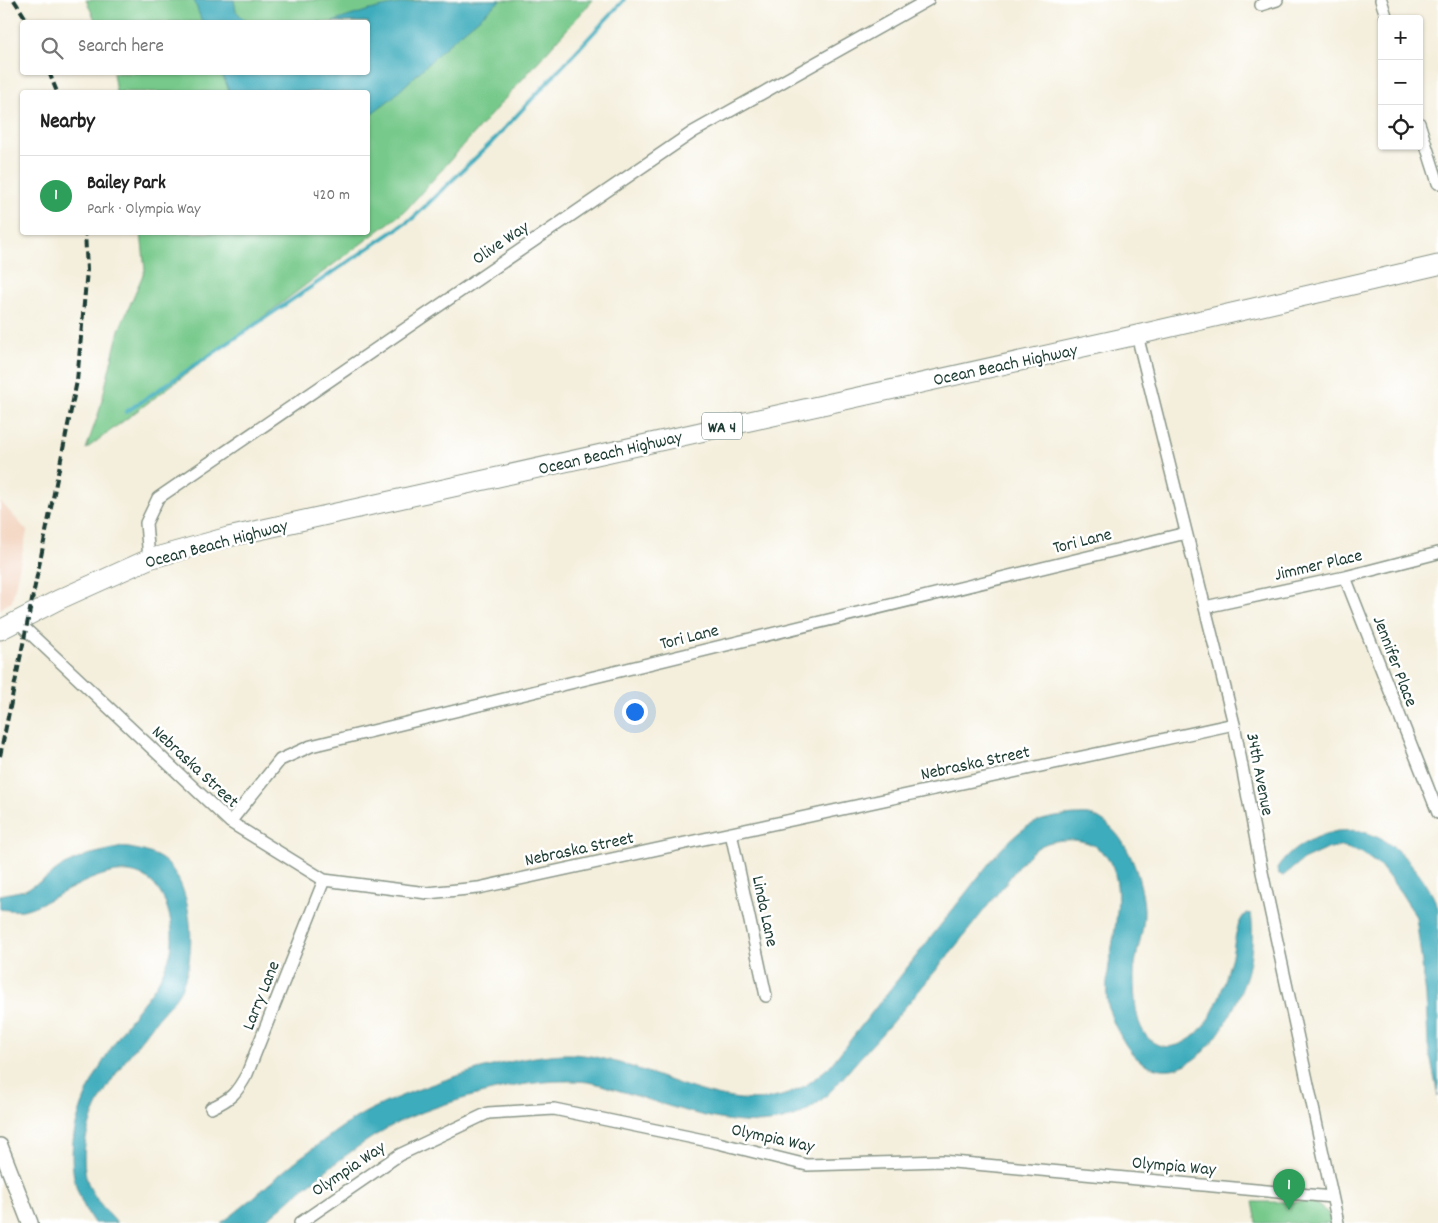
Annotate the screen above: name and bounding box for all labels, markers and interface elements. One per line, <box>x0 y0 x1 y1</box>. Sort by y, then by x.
map controls <box>1378 15 1423 150</box>
button: + <box>1378 15 1423 60</box>
search box <box>20 20 370 75</box>
icon: search <box>38 34 66 62</box>
text: Search here <box>78 34 164 61</box>
button: − <box>1378 60 1423 105</box>
button: locate <box>1378 105 1423 150</box>
text: Nearby <box>40 108 95 138</box>
text: Bailey Park <box>87 171 166 198</box>
text: 1 <box>54 184 58 207</box>
text: 420 m <box>313 184 350 207</box>
text: Park · Olympia Way <box>87 198 200 221</box>
street label: Olive Way <box>468 216 535 272</box>
street label: Ocean Beach Highway <box>931 339 1081 394</box>
road number: WA 4 <box>702 412 742 440</box>
street label: Ocean Beach Highway <box>536 426 686 483</box>
street label: Ocean Beach Highway <box>142 514 291 576</box>
street label: Tori Lane <box>1051 523 1115 562</box>
street label: Jimmer Place <box>1272 544 1365 589</box>
street label: Jennifer Place <box>1365 613 1422 711</box>
street label: Tori Lane <box>658 619 722 658</box>
your location <box>622 699 648 725</box>
street label: Nebraska Street <box>145 721 244 815</box>
street label: 34th Avenue <box>1238 731 1279 818</box>
street label: Nebraska Street <box>919 741 1033 788</box>
street label: Nebraska Street <box>523 827 637 874</box>
street label: Linda Lane <box>744 874 783 949</box>
street label: Larry Lane <box>237 958 288 1034</box>
street label: Olympia Way <box>729 1118 817 1161</box>
street label: Olympia Way <box>307 1136 392 1204</box>
street label: Olympia Way <box>1131 1151 1218 1184</box>
pin: 1 <box>1273 1169 1305 1210</box>

